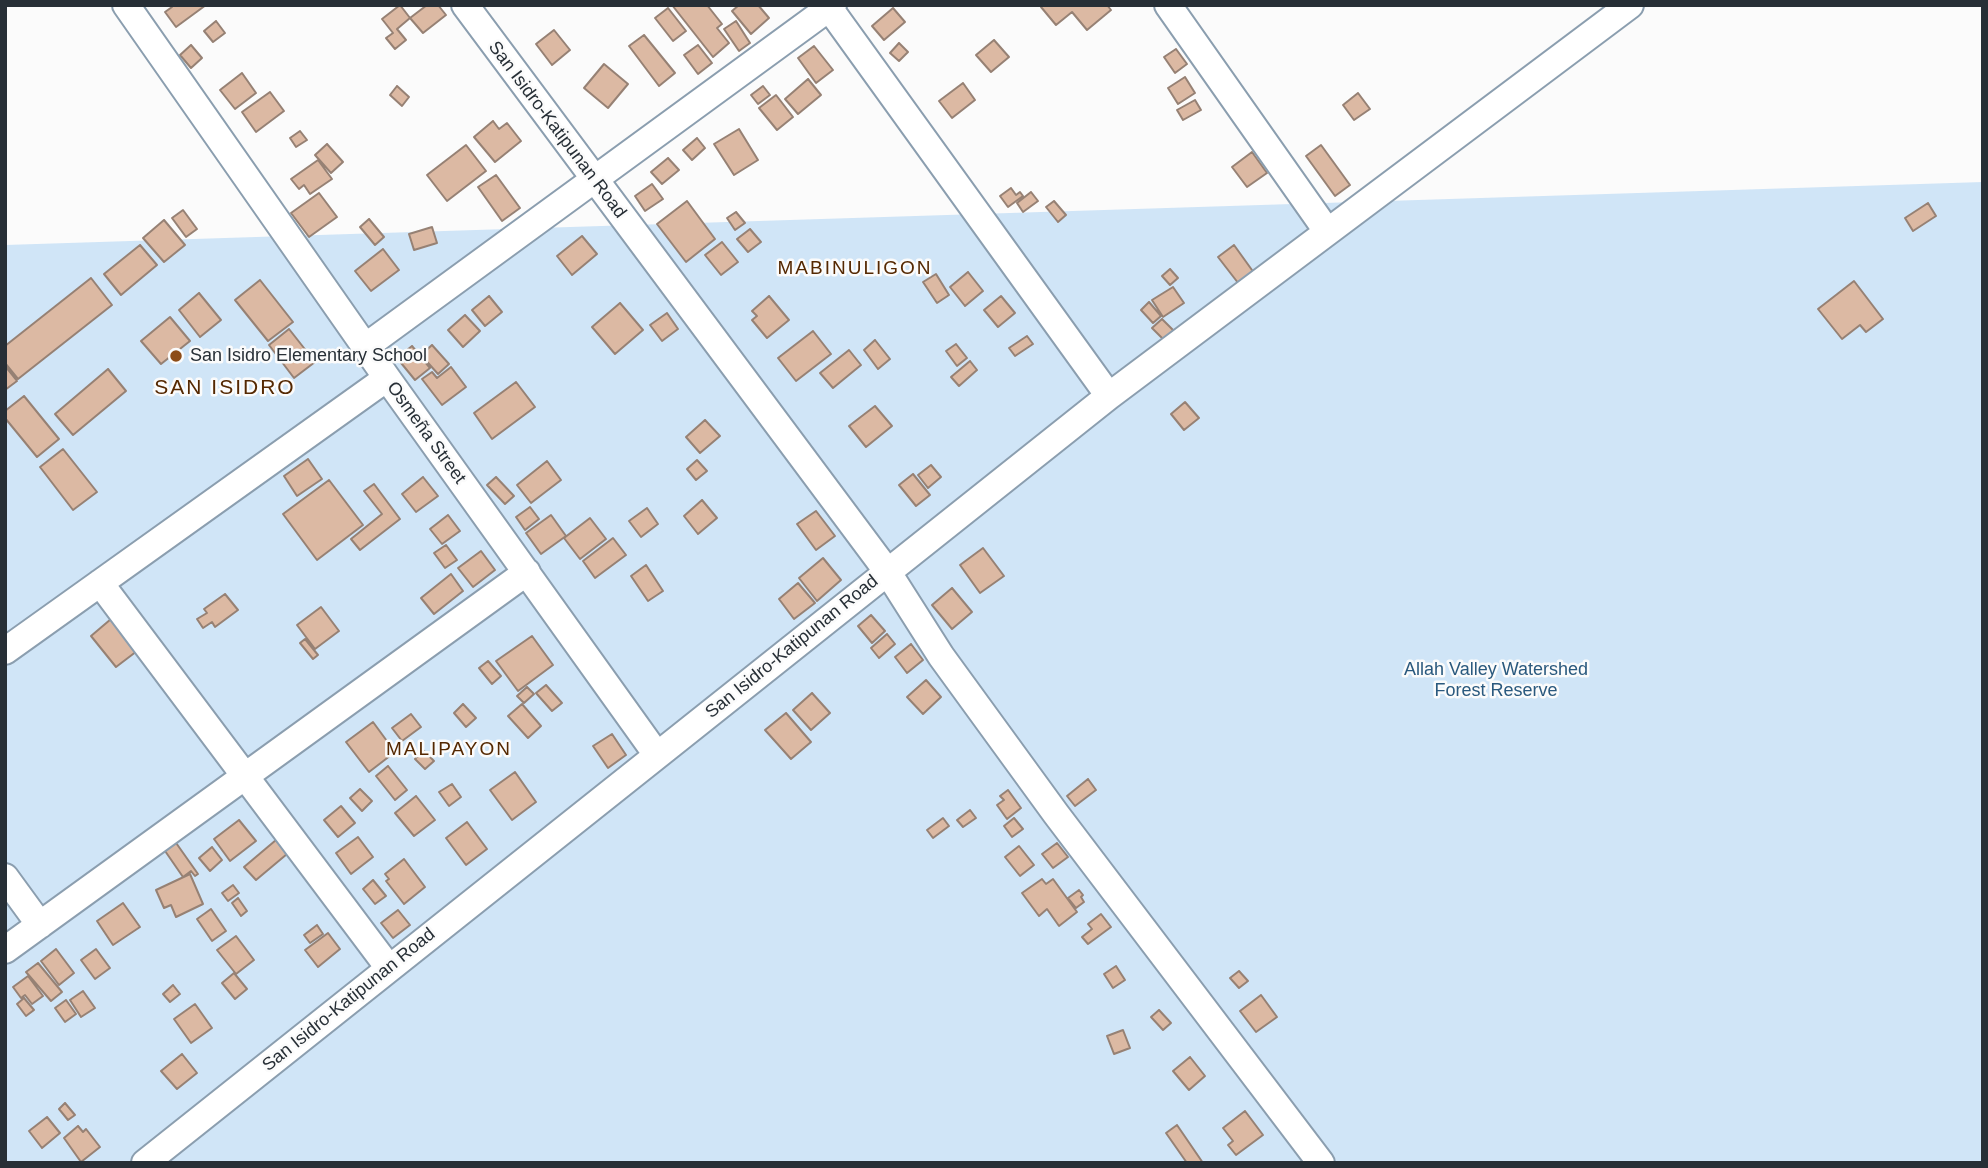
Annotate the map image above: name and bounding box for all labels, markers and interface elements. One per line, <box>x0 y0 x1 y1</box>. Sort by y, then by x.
street label: San Isidro-Katipunan Road <box>483 37 631 223</box>
district label: MABINULIGON <box>779 258 931 280</box>
place label: San Isidro Elementary School <box>190 345 427 367</box>
marker: San Isidro Elementary School <box>168 348 184 364</box>
district label: SAN ISIDRO <box>156 375 294 401</box>
street label: Osmeña Street <box>382 378 470 488</box>
street label: San Isidro-Katipunan Road <box>701 571 883 723</box>
park label: Allah Valley Watershed Forest Reserve <box>1404 659 1588 702</box>
district label: MALIPAYON <box>387 739 511 761</box>
street label: San Isidro-Katipunan Road <box>258 924 440 1076</box>

